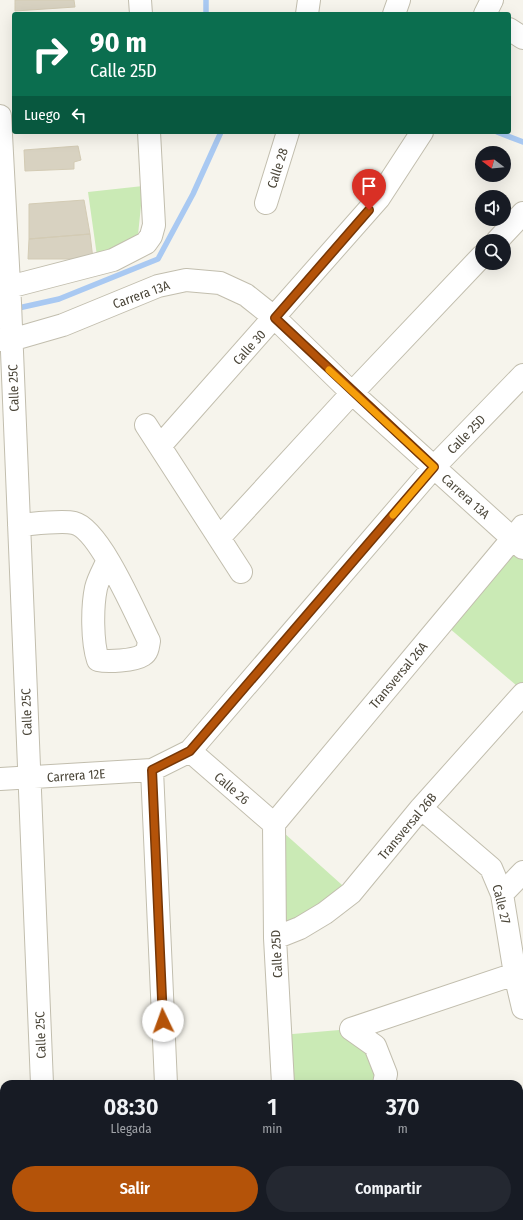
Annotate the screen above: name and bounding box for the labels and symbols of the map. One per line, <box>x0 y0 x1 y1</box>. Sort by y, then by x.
street label: Calle 28 <box>264 146 291 190</box>
north arrow <box>475 146 511 182</box>
pin <box>352 169 386 210</box>
street label: Carrera 13A <box>111 277 172 312</box>
street label: Calle 30 <box>230 327 269 368</box>
street label: Calle 25C <box>5 364 22 412</box>
street label: Calle 25D <box>444 412 489 457</box>
street label: Carrera 13A <box>439 471 493 522</box>
street label: Transversal 26A <box>366 639 431 712</box>
street label: Calle 25C <box>18 688 35 736</box>
street label: Carrera 12E <box>46 766 106 785</box>
street label: Calle 26 <box>211 769 252 808</box>
street label: Transversal 26B <box>375 790 440 863</box>
street label: Calle 27 <box>489 883 514 925</box>
street label: Calle 25D <box>268 929 285 978</box>
position arrow <box>142 1000 184 1042</box>
street label: Calle 25C <box>32 1011 49 1059</box>

